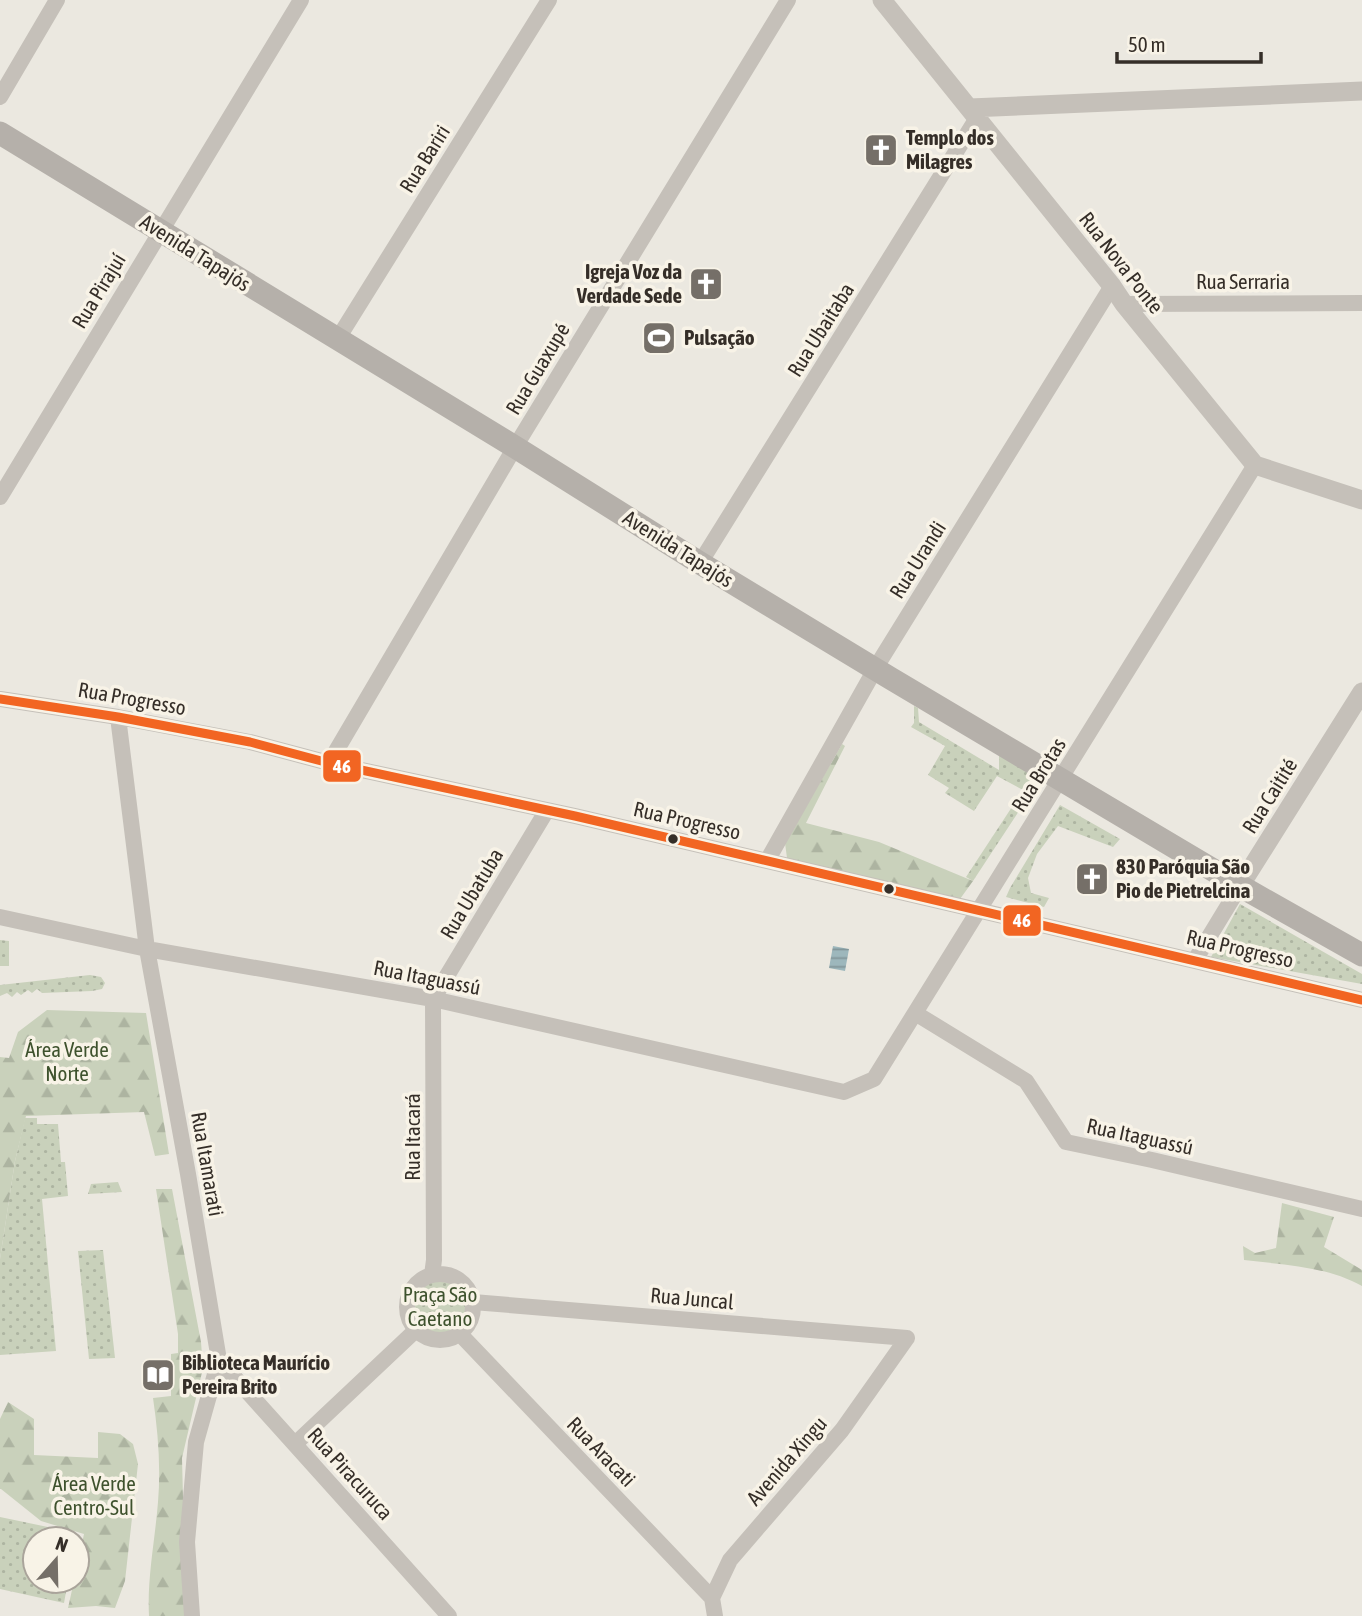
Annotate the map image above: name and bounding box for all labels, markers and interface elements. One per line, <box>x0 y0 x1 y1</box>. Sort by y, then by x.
scale bar <box>1117 21 1260 65</box>
text: 50 m <box>1128 32 1166 56</box>
street label: Rua Bariri <box>394 120 454 197</box>
place label: Templo dos Milagres <box>906 125 994 173</box>
church icon: Templo dos Milagres <box>862 131 900 169</box>
street label: Rua Nova Ponte <box>1075 207 1169 318</box>
street label: Avenida Tapajós <box>136 209 255 296</box>
street label: Rua Pirajuí <box>66 248 130 332</box>
place label: Igreja Voz da Verdade Sede <box>576 259 682 307</box>
church icon: Igreja Voz da Verdade Sede <box>687 265 725 303</box>
street label: Rua Serraria <box>1196 269 1290 293</box>
street label: Rua Ubaitaba <box>782 278 858 381</box>
street label: Rua Guaxupé <box>500 318 574 419</box>
sports icon: Pulsação <box>640 319 678 357</box>
place label: Pulsação <box>684 325 755 349</box>
street label: Avenida Tapajós <box>619 505 738 592</box>
street label: Rua Urandi <box>884 517 950 602</box>
street label: Rua Progresso <box>76 677 188 719</box>
street label: Rua Brotas <box>1006 733 1070 816</box>
line badge: 46 <box>322 749 362 783</box>
street label: Rua Caitité <box>1237 754 1301 837</box>
text: 46 <box>332 755 351 777</box>
street label: Rua Progresso <box>631 796 743 844</box>
unlabelled marker <box>666 832 680 846</box>
street label: Rua Ubatuba <box>435 844 508 943</box>
place label: 830 Paróquia São Pio de Pietrelcina <box>1116 854 1250 902</box>
church icon: 830 Paróquia São Pio de Pietrelcina <box>1073 860 1111 898</box>
unlabelled marker <box>882 882 896 896</box>
line badge: 46 <box>1002 904 1042 937</box>
text: 46 <box>1012 909 1031 931</box>
street label: Rua Progresso <box>1184 924 1296 972</box>
street label: Rua Itaguassú <box>372 955 483 999</box>
park label: Área Verde Norte <box>25 1037 109 1085</box>
street label: Rua Itacará <box>400 1093 424 1181</box>
street label: Rua Itamarati <box>187 1110 229 1218</box>
street label: Rua Itaguassú <box>1085 1113 1196 1159</box>
park label: Praça São Caetano <box>403 1282 477 1330</box>
street label: Rua Juncal <box>649 1282 735 1314</box>
place label: Biblioteca Maurício Pereira Brito <box>182 1350 330 1398</box>
library icon: Biblioteca Maurício Pereira Brito <box>139 1356 177 1394</box>
street label: Rua Aracati <box>563 1411 641 1491</box>
street label: Avenida Xingu <box>741 1411 831 1510</box>
street label: Rua Piracuruca <box>303 1422 398 1524</box>
park label: Área Verde Centro-Sul <box>52 1471 136 1519</box>
north arrow <box>21 1525 91 1595</box>
text: N <box>53 1532 71 1556</box>

